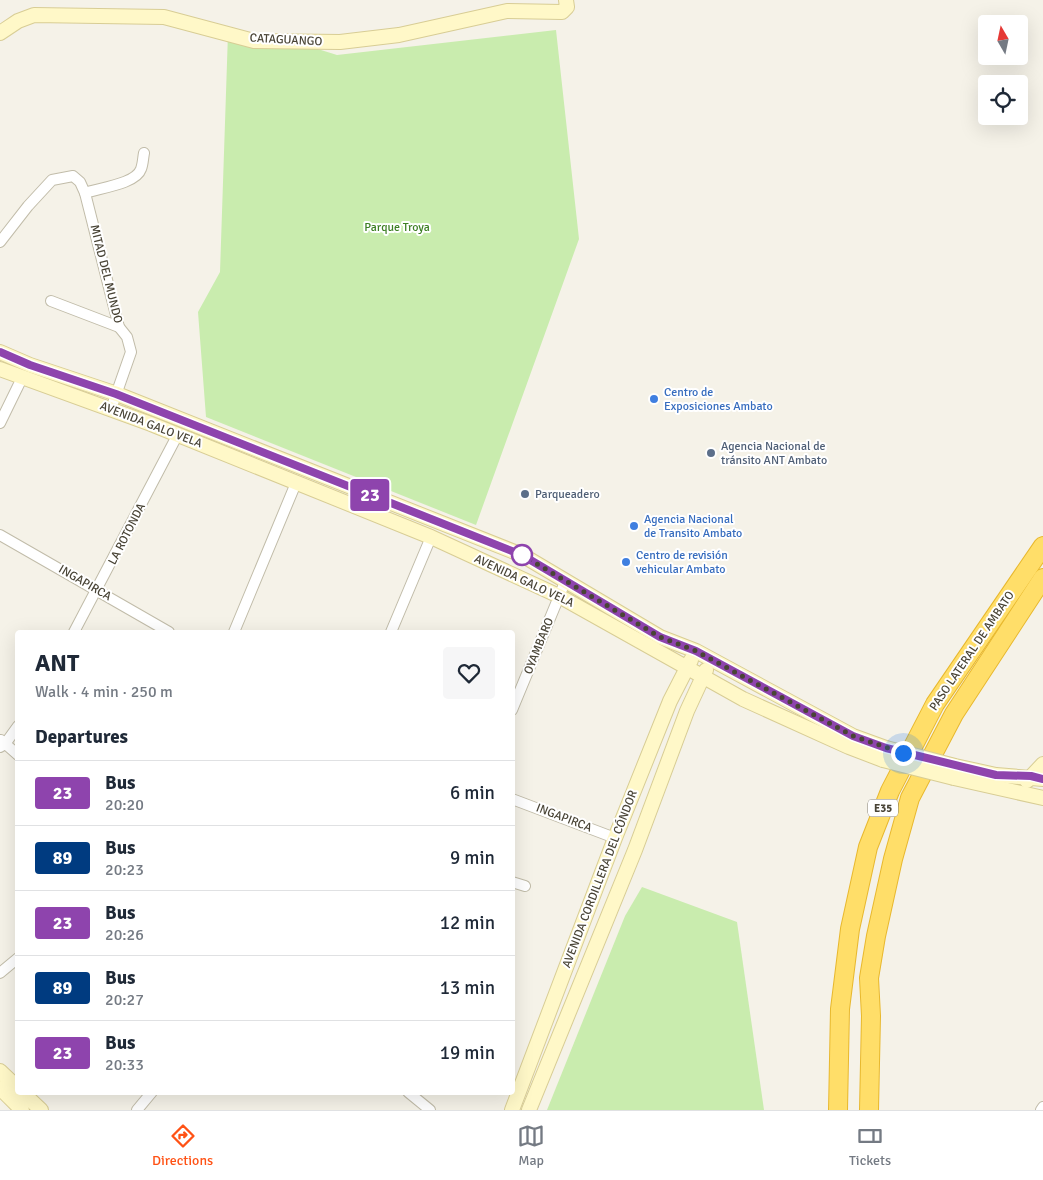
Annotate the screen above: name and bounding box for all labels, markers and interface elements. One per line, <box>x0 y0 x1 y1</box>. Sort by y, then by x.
north arrow <box>978 15 1028 65</box>
map controls <box>978 15 1028 125</box>
street label: CATAGUANGO <box>249 31 323 49</box>
button: locate <box>978 75 1028 125</box>
park label: Parque Troya <box>364 220 430 235</box>
street label: MITAD DEL MUNDO <box>87 223 126 325</box>
place label: Centro de Exposiciones Ambato <box>664 385 773 414</box>
marker: Centro de Exposiciones Ambato <box>648 393 660 405</box>
street label: AVENIDA GALO VELA <box>98 399 205 452</box>
place label: Agencia Nacional de tránsito ANT Ambato <box>721 439 827 468</box>
marker: Agencia Nacional de tránsito ANT Ambato <box>705 447 717 459</box>
line badge: 23 <box>348 479 392 511</box>
text: 23 <box>360 484 380 506</box>
place label: Parqueadero <box>535 487 600 502</box>
marker: Parqueadero <box>519 488 531 500</box>
street label: LA ROTONDA <box>105 500 149 567</box>
place label: Agencia Nacional de Transito Ambato <box>644 512 742 541</box>
marker: Agencia Nacional de Transito Ambato <box>628 520 640 532</box>
unlabelled marker <box>511 544 533 566</box>
place label: Centro de revisión vehicular Ambato <box>636 548 728 577</box>
street label: AVENIDA GALO VELA <box>472 551 577 611</box>
marker: Centro de revisión vehicular Ambato <box>620 556 632 568</box>
street label: INGAPIRCA <box>56 562 115 604</box>
street label: PASO LATERAL DE AMBATO <box>926 588 1018 714</box>
street label: OYAMBARO <box>521 615 557 676</box>
button: heart <box>443 647 495 699</box>
text: ANT <box>35 648 79 678</box>
text: Walk · 4 min · 250 m <box>35 682 173 702</box>
text: Departures <box>35 725 128 749</box>
your location <box>891 741 916 766</box>
text: Bus <box>105 771 136 795</box>
text: 6 min <box>450 781 495 805</box>
text: 23 <box>53 782 72 804</box>
street label: AVENIDA CORDILLERA DEL CÓNDOR <box>559 788 641 970</box>
text: 20:20 <box>105 795 144 815</box>
street label: INGAPIRCA <box>534 800 595 836</box>
road number: E35 <box>868 800 898 816</box>
text: Bus <box>105 836 136 860</box>
text: 9 min <box>450 846 495 870</box>
text: 89 <box>53 847 72 869</box>
text: 20:23 <box>105 860 144 880</box>
text: Bus <box>105 901 136 925</box>
text: 12 min <box>440 911 495 935</box>
text: 23 <box>53 912 72 934</box>
text: 20:26 <box>105 925 144 945</box>
text: Bus <box>105 966 136 990</box>
text: 13 min <box>440 976 495 1000</box>
text: 89 <box>53 977 72 999</box>
text: 20:27 <box>105 990 144 1010</box>
text: Bus <box>105 1031 136 1055</box>
text: 19 min <box>440 1041 495 1065</box>
text: 23 <box>53 1042 72 1064</box>
text: 20:33 <box>105 1055 144 1075</box>
tab: Directions <box>152 1122 213 1169</box>
tab: Map <box>517 1122 545 1169</box>
tab: Tickets <box>849 1122 891 1169</box>

